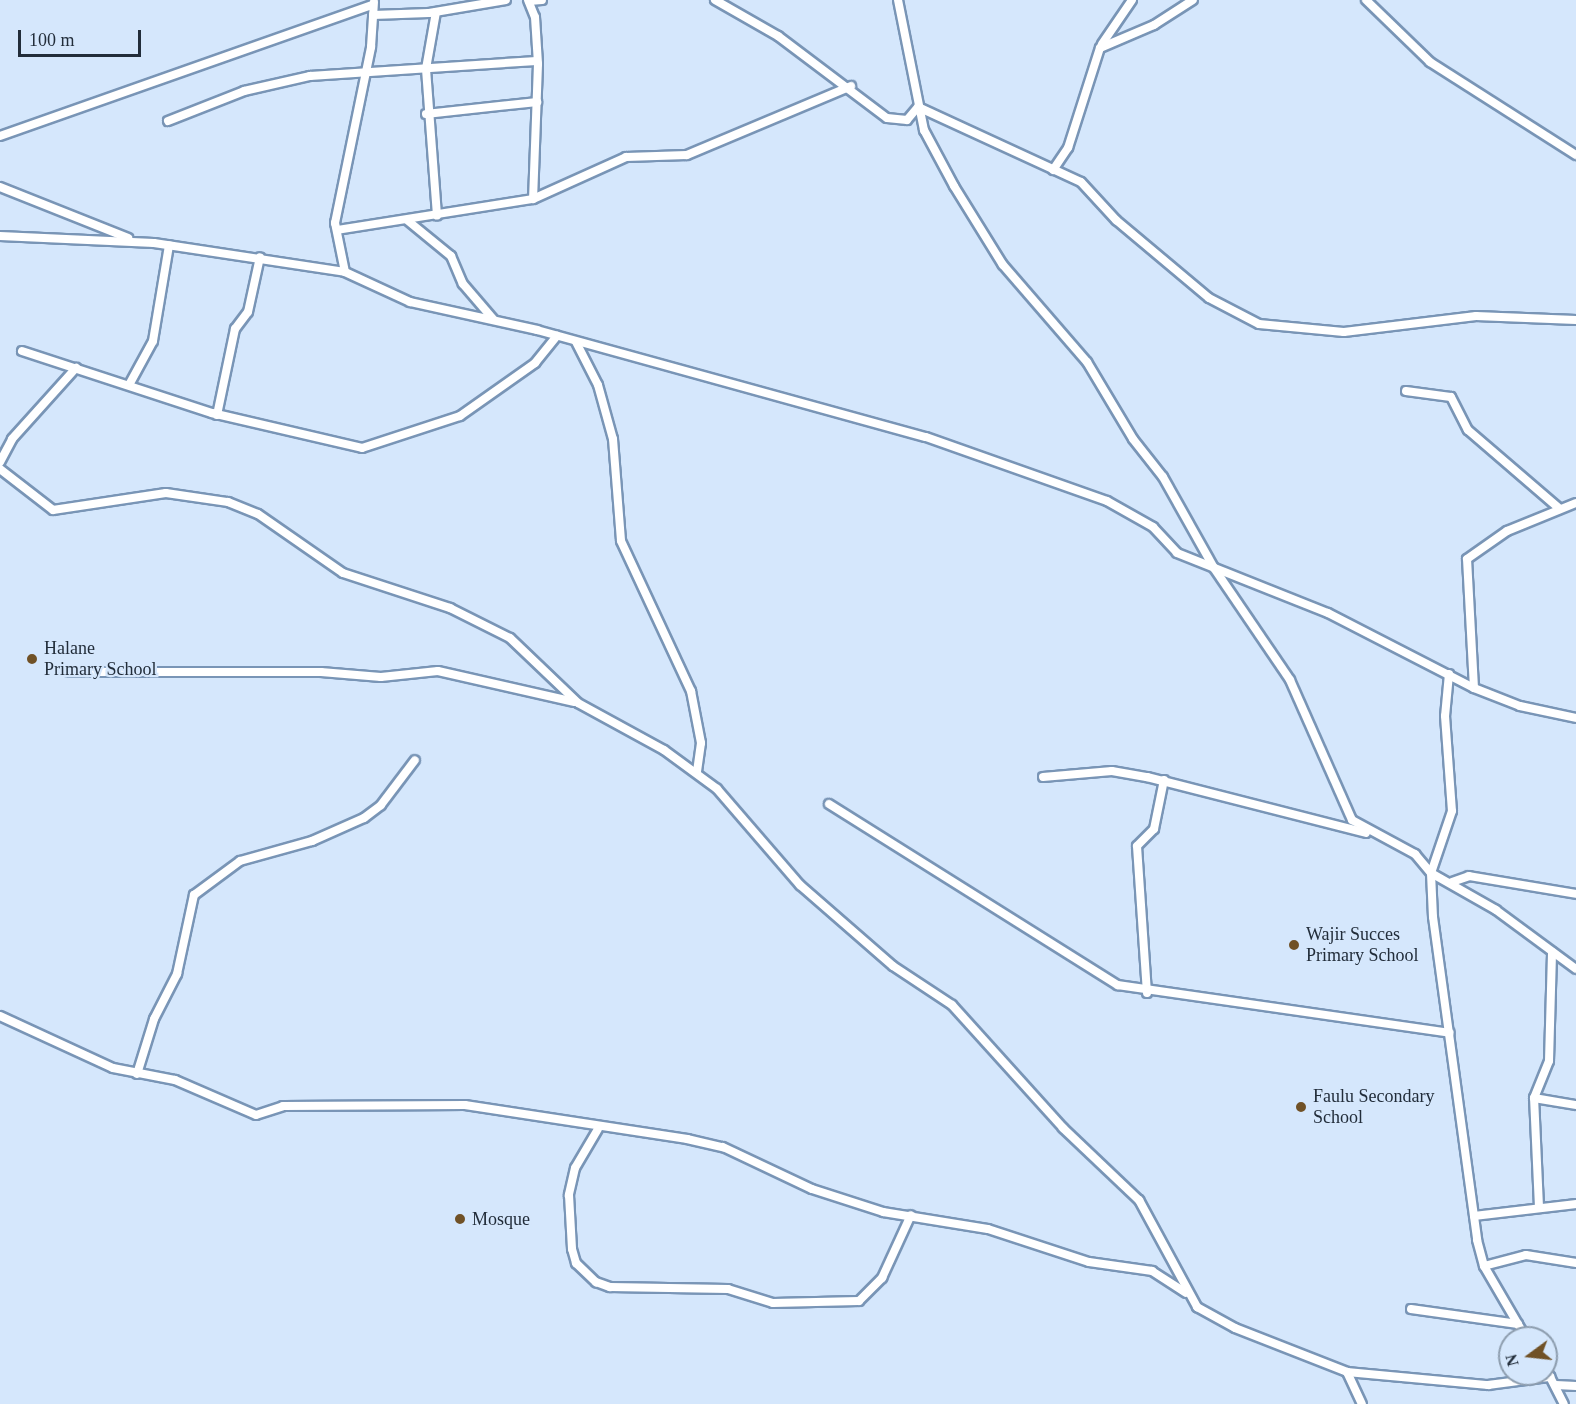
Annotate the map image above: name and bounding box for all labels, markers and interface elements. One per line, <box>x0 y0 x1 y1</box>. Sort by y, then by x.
scale bar <box>21 18 144 56</box>
text: 100 m <box>29 30 75 50</box>
place label: Halane Primary School <box>44 638 156 680</box>
marker: Halane Primary School <box>25 652 39 666</box>
place label: Wajir Succes Primary School <box>1306 924 1418 966</box>
marker: Wajir Succes Primary School <box>1287 938 1301 952</box>
place label: Faulu Secondary School <box>1313 1086 1434 1128</box>
marker: Faulu Secondary School <box>1294 1100 1308 1114</box>
place label: Mosque <box>472 1208 530 1230</box>
marker: Mosque <box>453 1212 467 1226</box>
north arrow <box>1498 1326 1558 1386</box>
text: N <box>1502 1352 1522 1368</box>

